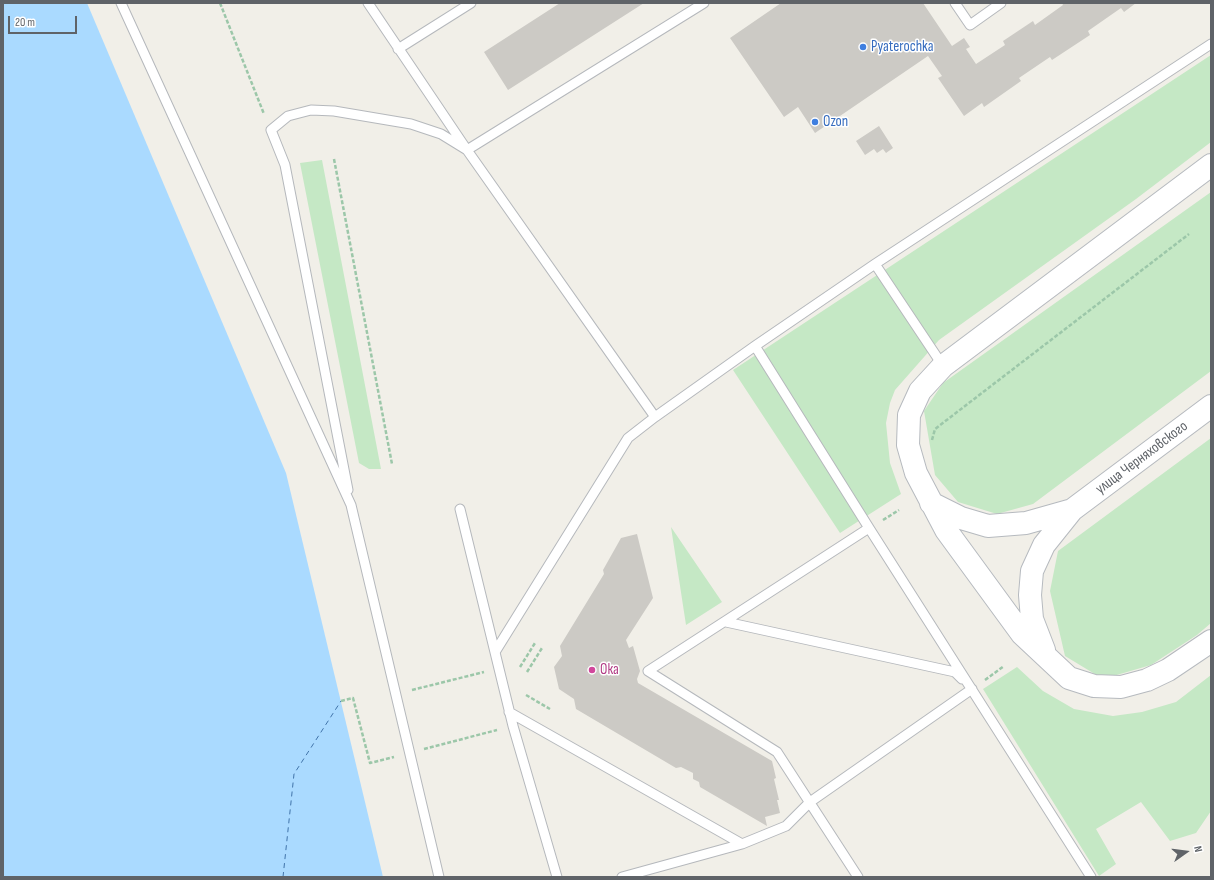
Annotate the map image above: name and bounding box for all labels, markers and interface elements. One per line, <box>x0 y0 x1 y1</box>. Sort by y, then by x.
scale bar <box>10 8 79 34</box>
text: 20 m <box>15 15 35 30</box>
place label: Pyaterochka <box>871 38 934 56</box>
marker: Pyaterochka <box>858 42 868 52</box>
place label: Ozon <box>823 113 848 131</box>
marker: Ozon <box>810 117 820 127</box>
street label: улица Черняховского <box>1092 418 1192 498</box>
place label: Ока <box>600 661 619 679</box>
marker: Ока <box>587 665 597 675</box>
north arrow <box>1166 832 1206 872</box>
text: N <box>1191 845 1205 853</box>

